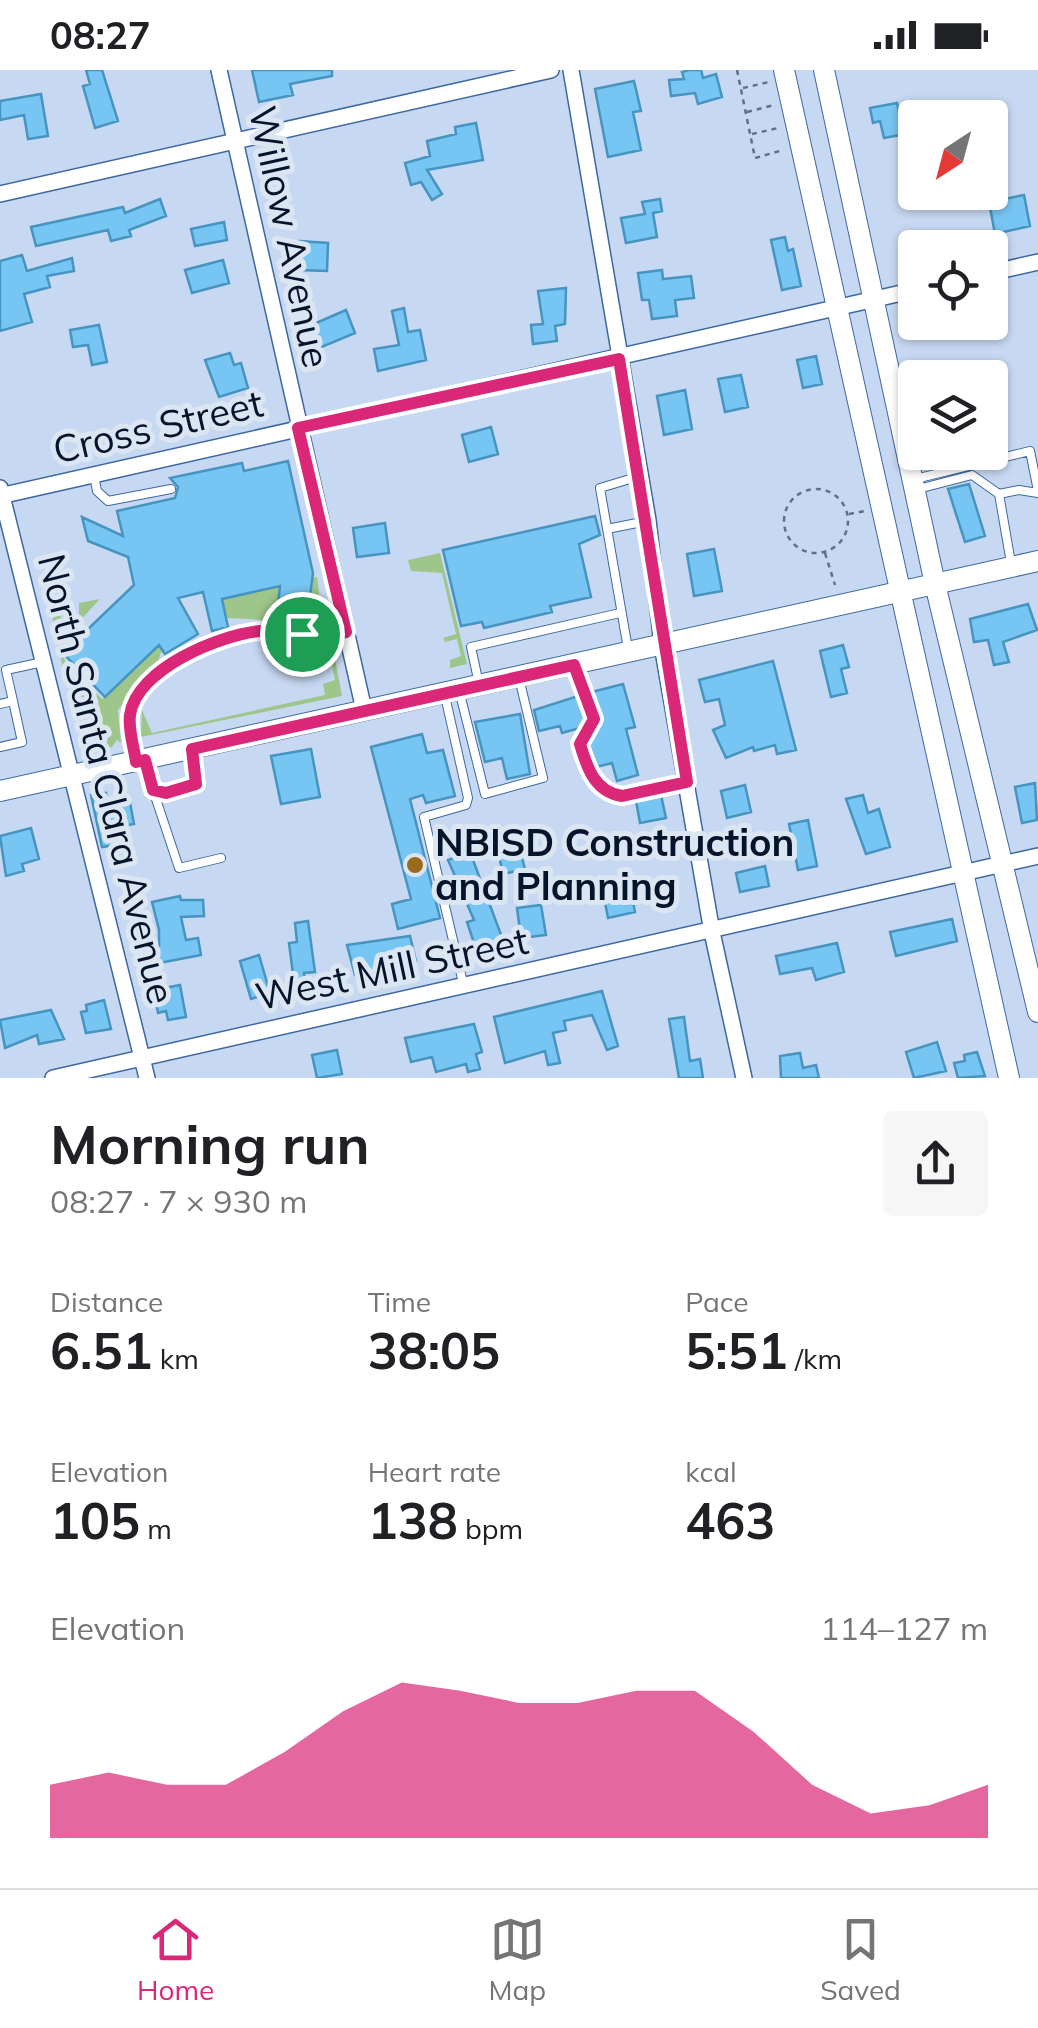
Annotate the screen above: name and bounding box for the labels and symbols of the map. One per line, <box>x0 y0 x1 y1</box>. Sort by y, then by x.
north arrow <box>898 100 1008 210</box>
street label: Willow Avenue <box>239 102 341 372</box>
street label: Cross Street <box>48 379 267 473</box>
street label: North Santa Clara Avenue <box>28 549 186 1009</box>
pin <box>260 592 345 677</box>
place label: NBISD Construction and Planning <box>435 818 794 910</box>
marker: NBISD Construction and Planning <box>404 854 426 876</box>
street label: West Mill Street <box>251 916 532 1020</box>

